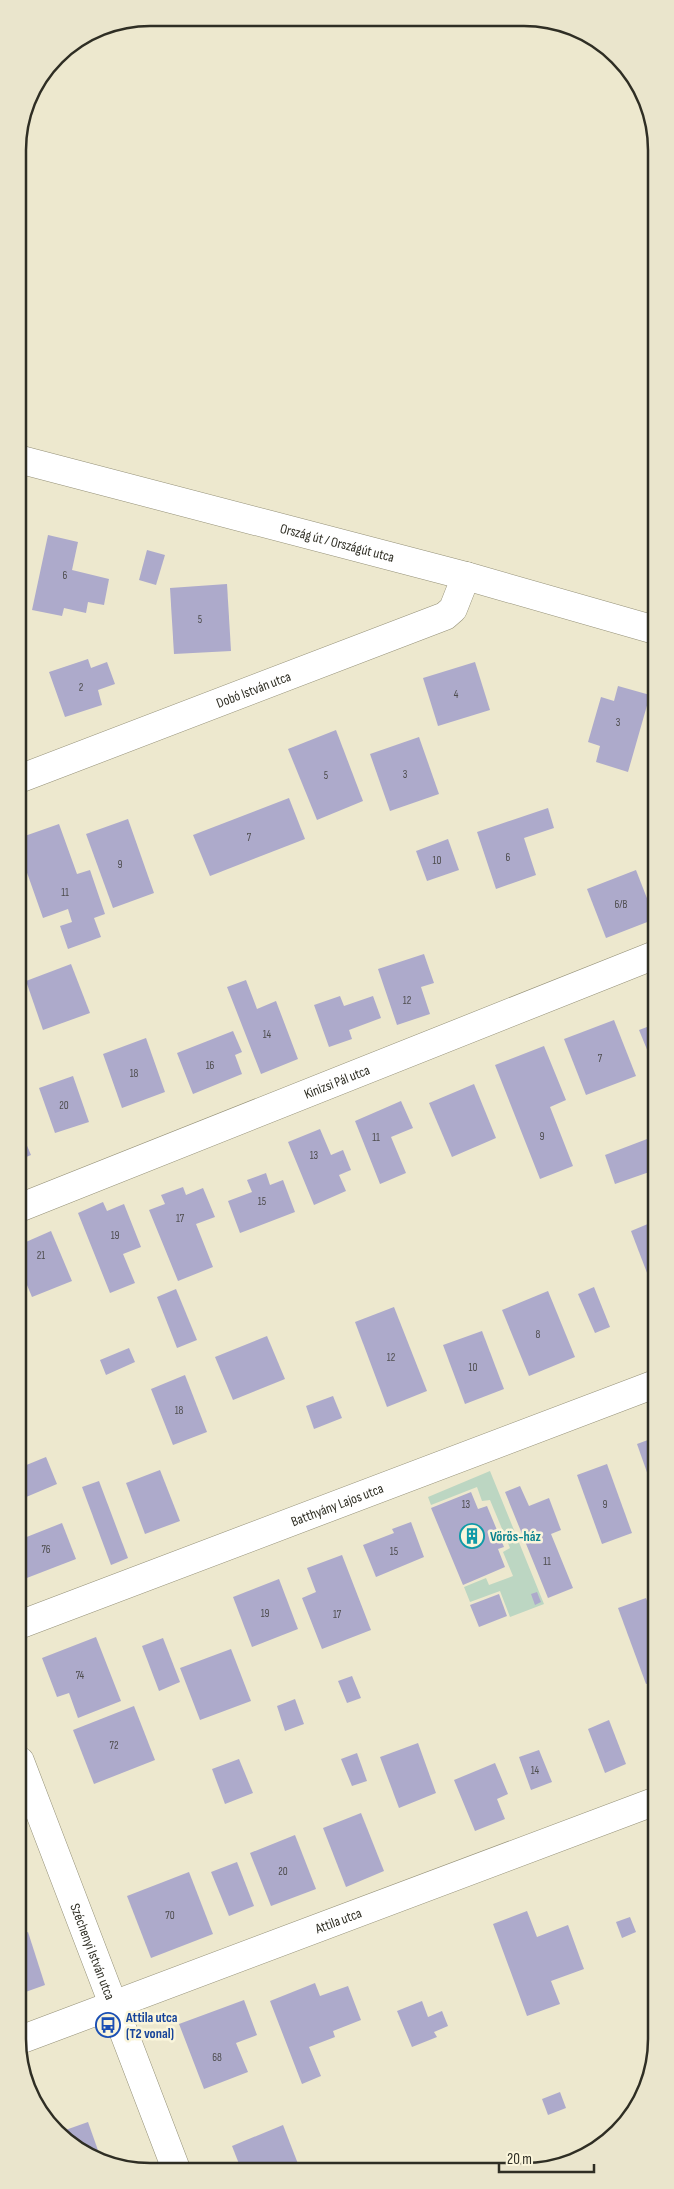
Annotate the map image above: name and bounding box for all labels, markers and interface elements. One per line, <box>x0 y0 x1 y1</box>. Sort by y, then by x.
street label: Ország út / Országút utca <box>278 520 396 566</box>
house number: 6 <box>63 569 68 582</box>
house number: 5 <box>198 613 202 626</box>
street label: Dobó István utca <box>214 668 293 712</box>
house number: 2 <box>79 681 84 694</box>
house number: 4 <box>454 688 459 701</box>
house number: 3 <box>616 716 621 729</box>
house number: 3 <box>403 768 408 781</box>
house number: 5 <box>324 769 328 782</box>
house number: 7 <box>247 831 252 844</box>
house number: 6 <box>506 851 511 864</box>
house number: 10 <box>433 854 441 867</box>
house number: 9 <box>118 858 123 871</box>
house number: 11 <box>61 886 69 899</box>
house number: 6/B <box>615 898 628 911</box>
house number: 12 <box>403 994 412 1007</box>
house number: 14 <box>263 1028 272 1041</box>
house number: 7 <box>598 1052 603 1065</box>
house number: 16 <box>206 1059 215 1072</box>
street label: Kinizsi Pál utca <box>302 1061 372 1103</box>
house number: 18 <box>130 1067 139 1080</box>
house number: 20 <box>59 1099 69 1112</box>
house number: 9 <box>540 1130 545 1143</box>
house number: 11 <box>372 1131 380 1144</box>
house number: 13 <box>310 1149 319 1162</box>
house number: 15 <box>258 1195 266 1208</box>
house number: 17 <box>176 1212 185 1225</box>
house number: 19 <box>111 1229 119 1242</box>
house number: 21 <box>37 1249 45 1262</box>
house number: 8 <box>536 1328 541 1341</box>
house number: 12 <box>387 1351 396 1364</box>
house number: 10 <box>469 1361 477 1374</box>
house number: 18 <box>175 1404 184 1417</box>
street label: Batthyány Lajos utca <box>289 1480 386 1530</box>
house number: 13 <box>462 1498 471 1511</box>
house number: 9 <box>603 1498 608 1511</box>
building icon: Vörös-ház <box>459 1523 485 1549</box>
place label: Vörös-ház <box>490 1528 541 1545</box>
house number: 76 <box>41 1543 51 1556</box>
house number: 15 <box>390 1545 398 1558</box>
house number: 11 <box>543 1555 551 1568</box>
house number: 19 <box>261 1607 269 1620</box>
house number: 17 <box>333 1608 342 1621</box>
house number: 74 <box>76 1669 85 1682</box>
house number: 72 <box>110 1739 119 1752</box>
house number: 14 <box>531 1764 540 1777</box>
house number: 20 <box>278 1865 288 1878</box>
street label: Széchenyi István utca <box>66 1901 119 2002</box>
street label: Attila utca <box>312 1904 364 1938</box>
house number: 70 <box>165 1909 175 1922</box>
place label: Attila utca (T2 vonal) <box>125 2009 178 2042</box>
bus stop icon: Attila utca (T2 vonal) <box>95 2012 121 2038</box>
house number: 68 <box>212 2051 222 2064</box>
scale bar <box>499 2142 594 2174</box>
text: 20 m <box>507 2150 532 2169</box>

